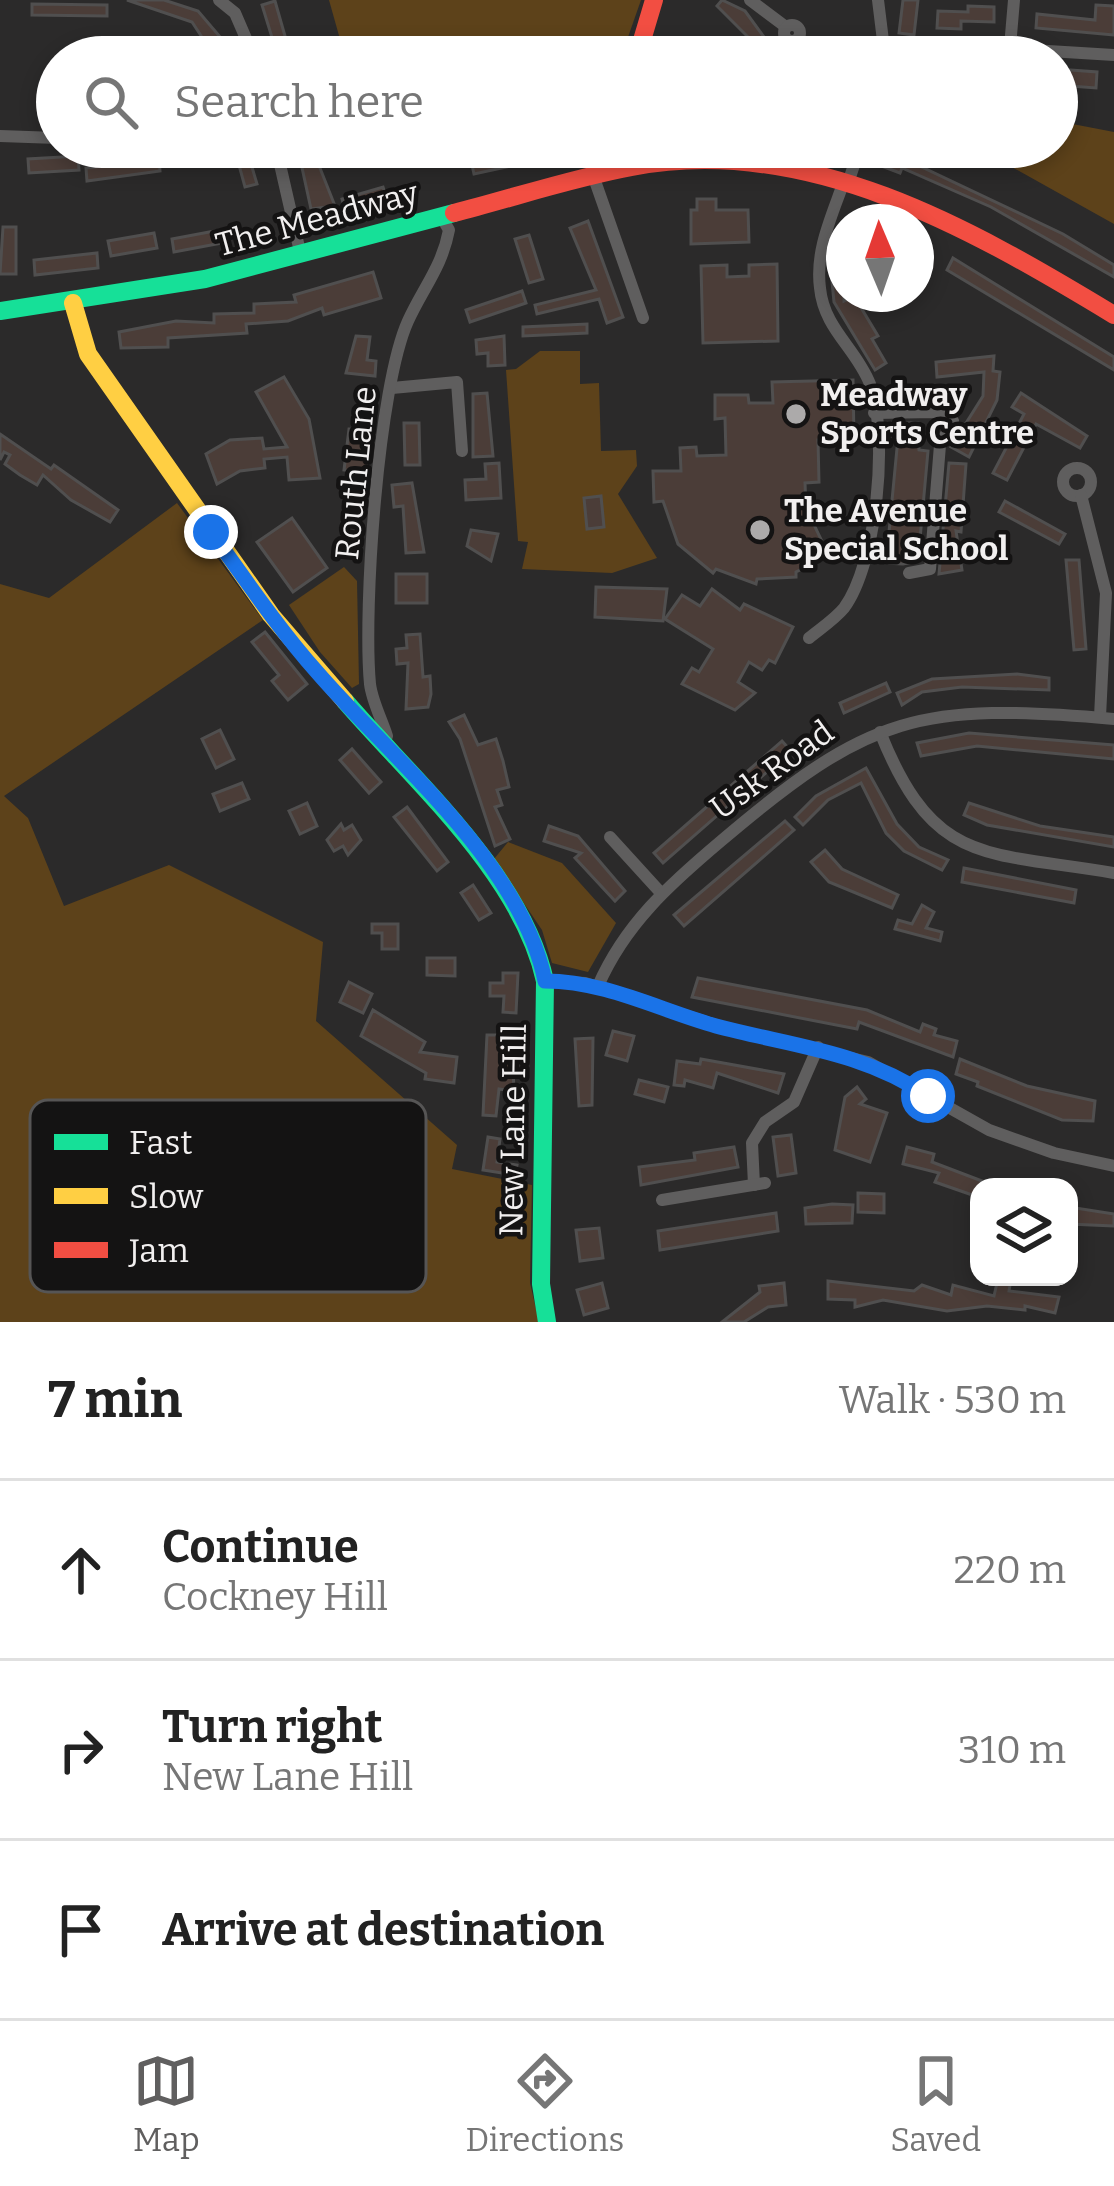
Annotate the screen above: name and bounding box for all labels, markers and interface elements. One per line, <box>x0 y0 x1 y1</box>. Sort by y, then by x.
search box <box>36 36 1078 168</box>
icon: search <box>78 69 144 135</box>
text: Search here <box>174 75 424 129</box>
street label: The Meadway <box>211 173 423 265</box>
north arrow <box>826 204 934 312</box>
place label: Meadway Sports Centre <box>820 375 1034 453</box>
street label: Routh Lane <box>327 384 385 562</box>
marker: Meadway Sports Centre <box>783 401 809 427</box>
place label: The Avenue Special School <box>784 491 1008 569</box>
route end <box>184 505 238 559</box>
marker: The Avenue Special School <box>747 517 773 543</box>
street label: Usk Road <box>703 712 841 828</box>
street label: New Lane Hill <box>491 1023 535 1237</box>
route start <box>901 1069 955 1123</box>
legend <box>30 1100 426 1292</box>
text: Fast <box>129 1123 192 1163</box>
text: Slow <box>129 1177 204 1217</box>
map controls <box>970 1178 1078 1286</box>
button: layers <box>970 1178 1078 1286</box>
text: Jam <box>128 1231 189 1271</box>
text: 7 min <box>48 1369 182 1431</box>
text: Walk · 530 m <box>839 1377 1066 1423</box>
text: Continue <box>162 1520 359 1574</box>
icon: ahead <box>48 1537 114 1603</box>
text: 220 m <box>954 1547 1066 1593</box>
text: Cockney Hill <box>162 1574 388 1620</box>
text: Turn right <box>162 1700 382 1754</box>
icon: right <box>48 1717 114 1783</box>
text: 310 m <box>958 1727 1066 1773</box>
text: New Lane Hill <box>162 1754 413 1800</box>
icon: arrive <box>48 1897 114 1963</box>
text: Arrive at destination <box>162 1903 604 1957</box>
tab: Map <box>133 2048 200 2160</box>
tab: Directions <box>466 2048 624 2160</box>
tab: Saved <box>890 2048 981 2160</box>

